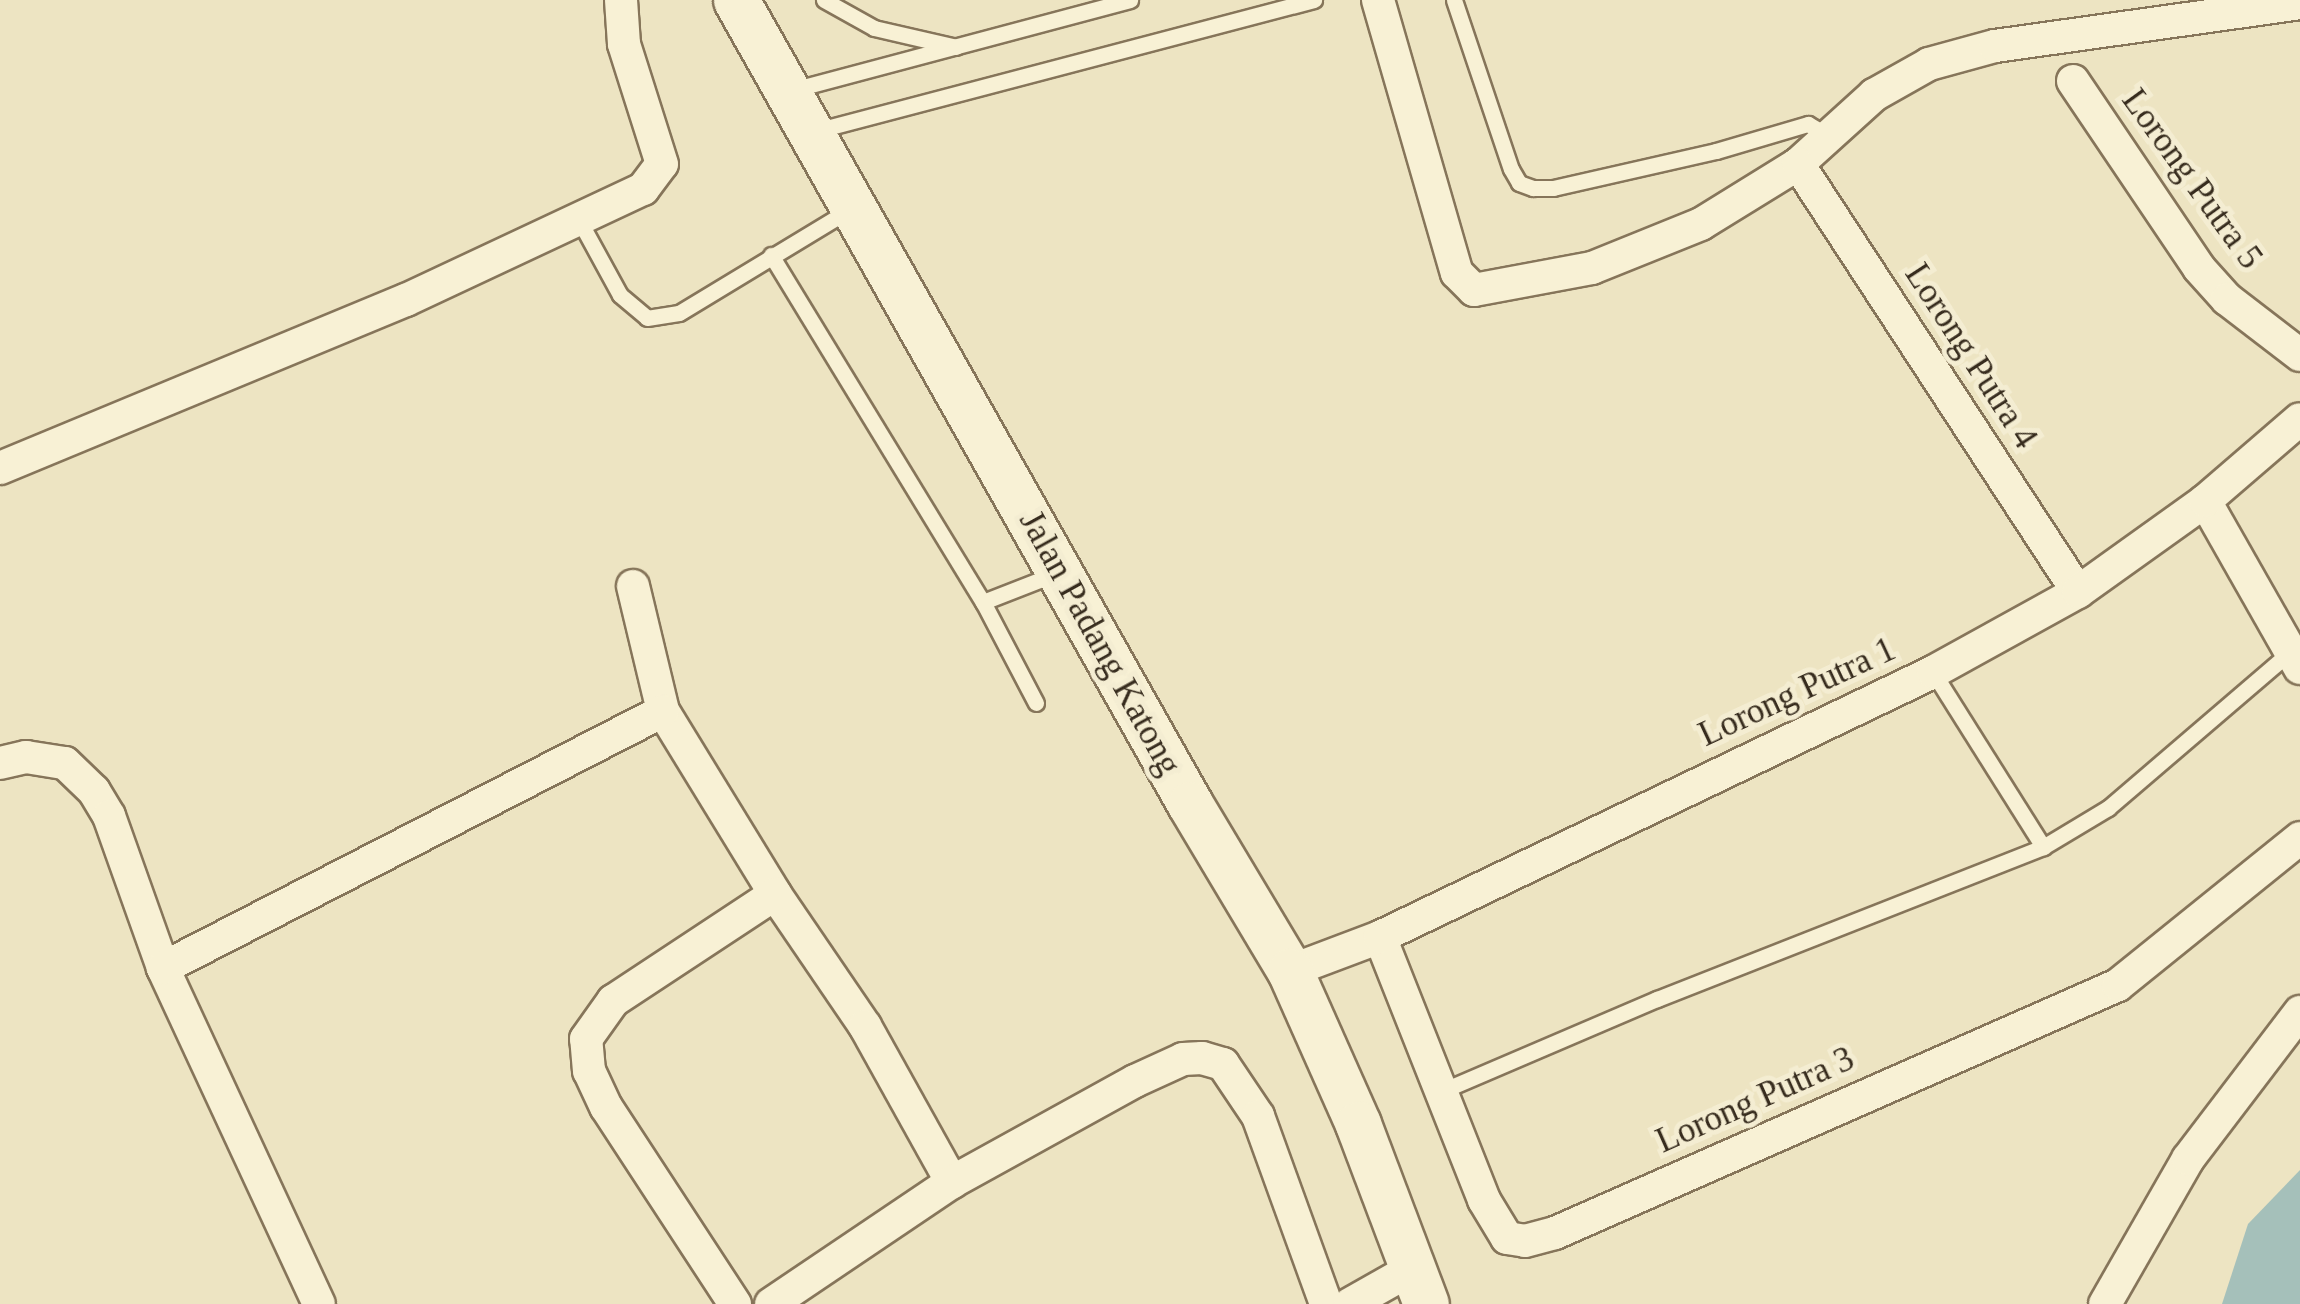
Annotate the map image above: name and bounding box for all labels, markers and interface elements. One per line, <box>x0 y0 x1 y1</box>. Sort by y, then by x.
street label: Lorong Putra 5 <box>2113 81 2271 277</box>
street label: Lorong Putra 4 <box>1896 256 2046 456</box>
street label: Jalan Padang Katong <box>1010 504 1190 782</box>
street label: Lorong Putra 1 <box>1692 628 1902 756</box>
street label: Lorong Putra 3 <box>1650 1038 1860 1162</box>

